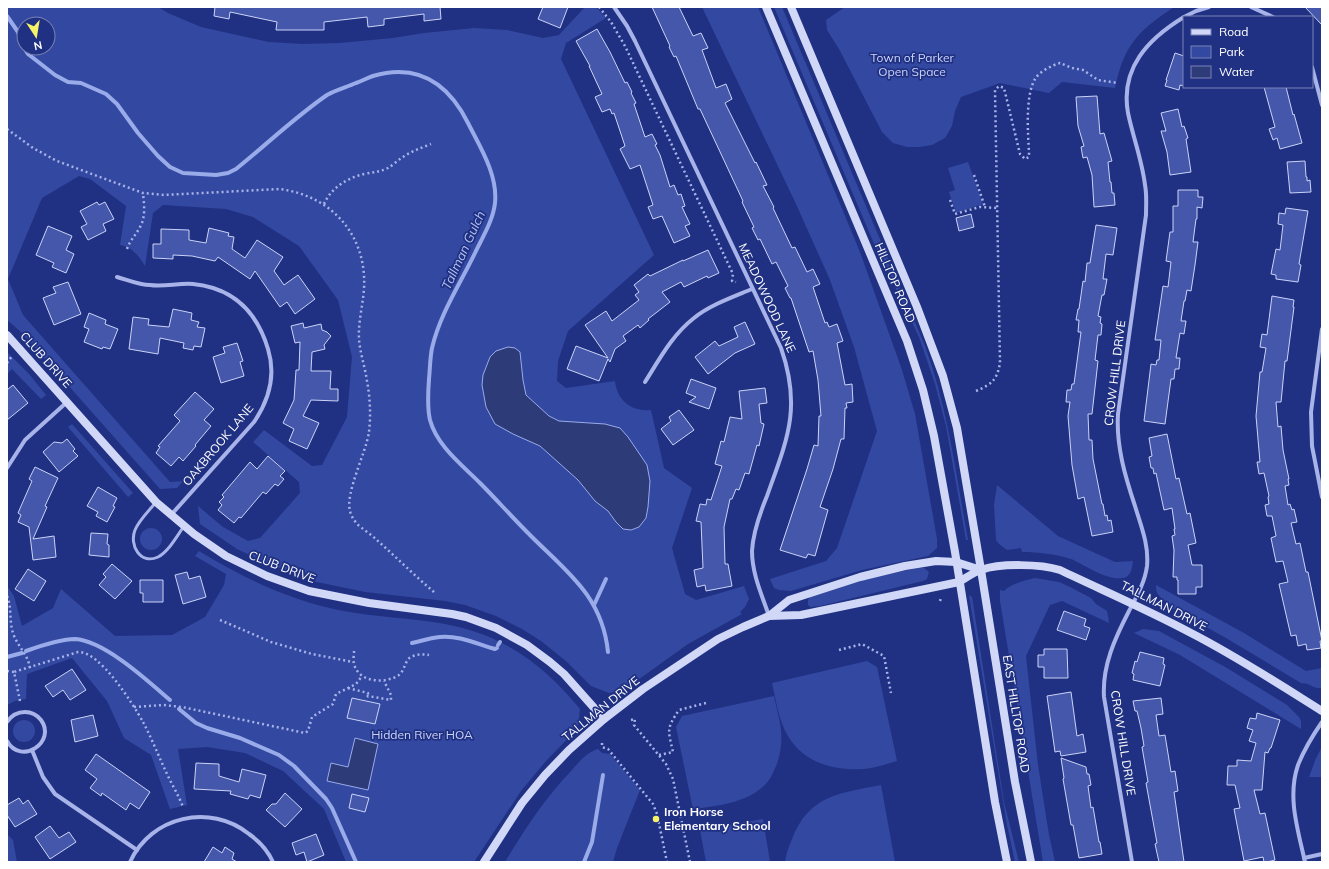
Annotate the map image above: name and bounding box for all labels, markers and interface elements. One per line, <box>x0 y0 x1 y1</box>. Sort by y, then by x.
north arrow <box>16 16 56 56</box>
legend <box>1183 16 1313 88</box>
text: Road <box>1219 24 1248 39</box>
text: N <box>33 38 44 53</box>
text: Park <box>1219 44 1245 59</box>
park label: Town of Parker Open Space <box>870 50 954 79</box>
text: Water <box>1219 64 1255 79</box>
water label: Tallman Gulch <box>438 208 488 292</box>
street label: HILLTOP ROAD <box>872 240 919 325</box>
street label: MEADOWOOD LANE <box>736 241 799 355</box>
street label: CROW HILL DRIVE <box>1101 319 1128 427</box>
street label: CLUB DRIVE <box>17 329 75 391</box>
street label: OAKBROOK LANE <box>179 401 256 489</box>
street label: CLUB DRIVE <box>247 547 318 586</box>
street label: TALLMAN DRIVE <box>1118 577 1210 634</box>
street label: EAST HILLTOP ROAD <box>1000 654 1033 774</box>
street label: TALLMAN DRIVE <box>559 673 642 744</box>
street label: CROW HILL DRIVE <box>1108 689 1139 797</box>
park label: Hidden River HOA <box>371 727 473 742</box>
place label: Iron Horse Elementary School <box>664 804 771 833</box>
marker: Iron Horse Elementary School <box>651 814 661 824</box>

